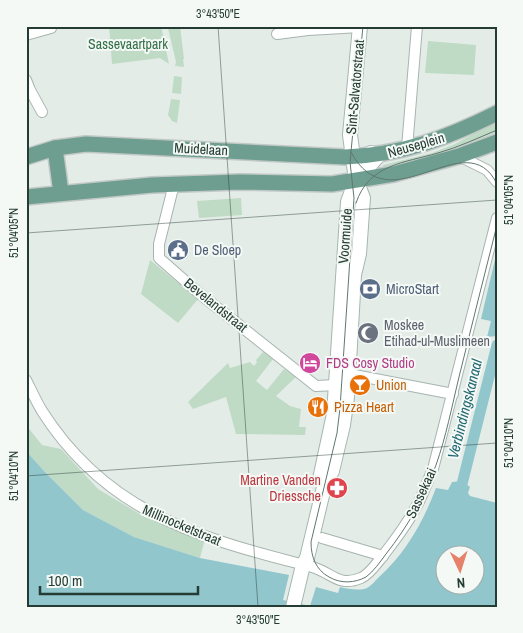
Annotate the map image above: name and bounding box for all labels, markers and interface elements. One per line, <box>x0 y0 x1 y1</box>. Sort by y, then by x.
text: 3°43'50"E <box>196 6 240 22</box>
park label: Sassevaartpark <box>88 35 168 53</box>
street label: Sint-Salvatorstraat <box>342 39 368 135</box>
street label: Neuseplein <box>386 128 446 162</box>
street label: Muidelaan <box>174 139 228 159</box>
text: 51°04'05"N <box>501 175 517 225</box>
text: 51°04'05"N <box>6 208 22 258</box>
street label: Voormuide <box>334 208 356 264</box>
public building icon: De Sloep <box>166 238 190 262</box>
place label: De Sloep <box>194 241 241 259</box>
street label: Bevelandstraat <box>181 274 251 336</box>
bank icon: MicroStart <box>358 277 382 301</box>
place label: MicroStart <box>386 280 439 298</box>
place label: Moskee Etihad-ul-Muslimeen <box>384 316 490 350</box>
mosque icon: Moskee Etihad-ul-Muslimeen <box>356 321 380 345</box>
hotel icon: FDS Cosy Studio <box>298 351 322 375</box>
place label: FDS Cosy Studio <box>326 354 415 372</box>
water label: Verbindingskanaal <box>442 357 487 461</box>
bar icon: Union <box>348 373 372 397</box>
place label: Union <box>376 376 407 394</box>
restaurant icon: Pizza Heart <box>306 395 330 419</box>
place label: Pizza Heart <box>334 398 394 416</box>
text: 51°04'10"N <box>501 418 517 468</box>
text: 51°04'10"N <box>6 451 22 501</box>
street label: Sassekaai <box>402 465 440 521</box>
place label: Martine Vanden Driessche <box>240 471 321 505</box>
pharmacy icon: Martine Vanden Driessche <box>325 476 349 500</box>
street label: Millinocketstraat <box>140 500 224 550</box>
north arrow <box>436 546 486 596</box>
scale bar <box>40 563 198 595</box>
text: 100 m <box>48 570 82 591</box>
text: N <box>456 574 466 592</box>
text: 3°43'50"E <box>236 612 280 628</box>

